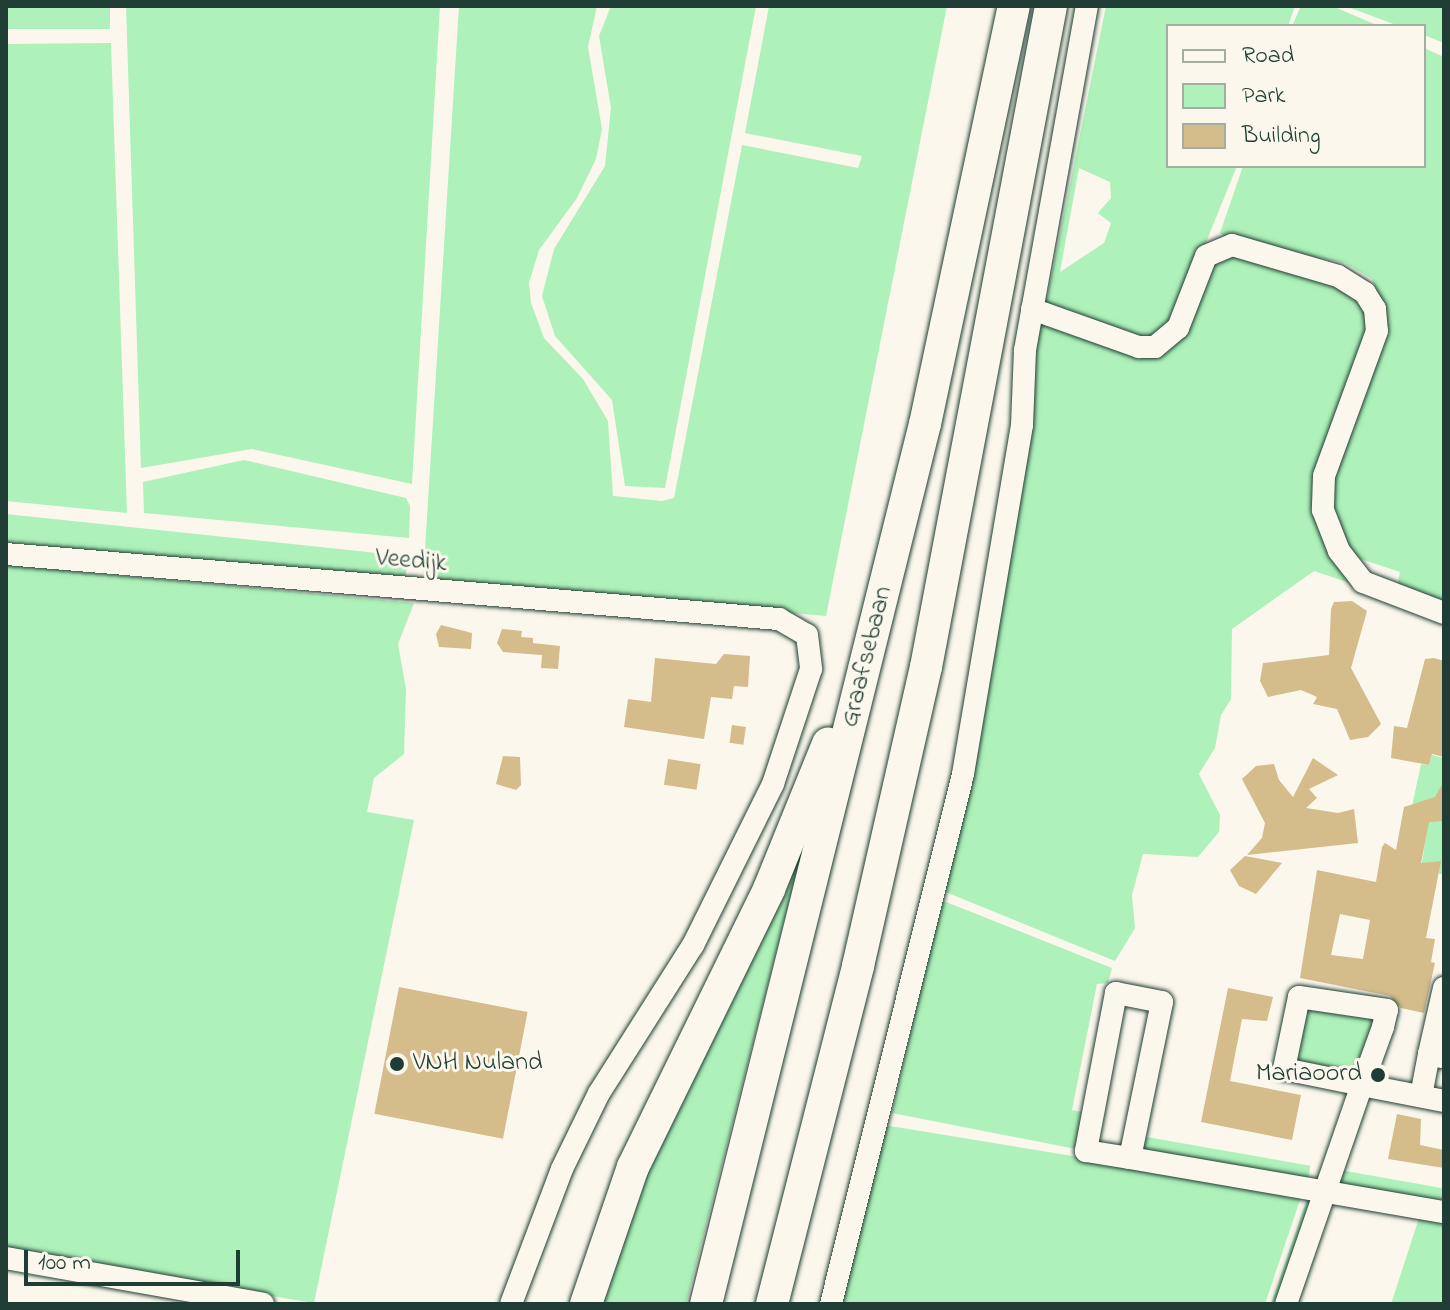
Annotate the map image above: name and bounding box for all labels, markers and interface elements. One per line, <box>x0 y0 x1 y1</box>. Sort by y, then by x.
legend <box>1166 24 1426 168</box>
text: Road <box>1242 39 1294 74</box>
text: Park <box>1242 79 1285 114</box>
text: Building <box>1242 119 1321 154</box>
street label: Veedijk <box>374 543 448 581</box>
street label: Graafsebaan <box>835 583 901 731</box>
place label: VNH Nuland <box>413 1048 543 1080</box>
marker: VNH Nuland <box>388 1055 406 1073</box>
place label: Mariaoord <box>1256 1059 1362 1091</box>
marker: Mariaoord <box>1369 1066 1387 1084</box>
scale bar <box>28 1234 244 1284</box>
text: 100 m <box>38 1246 91 1281</box>

